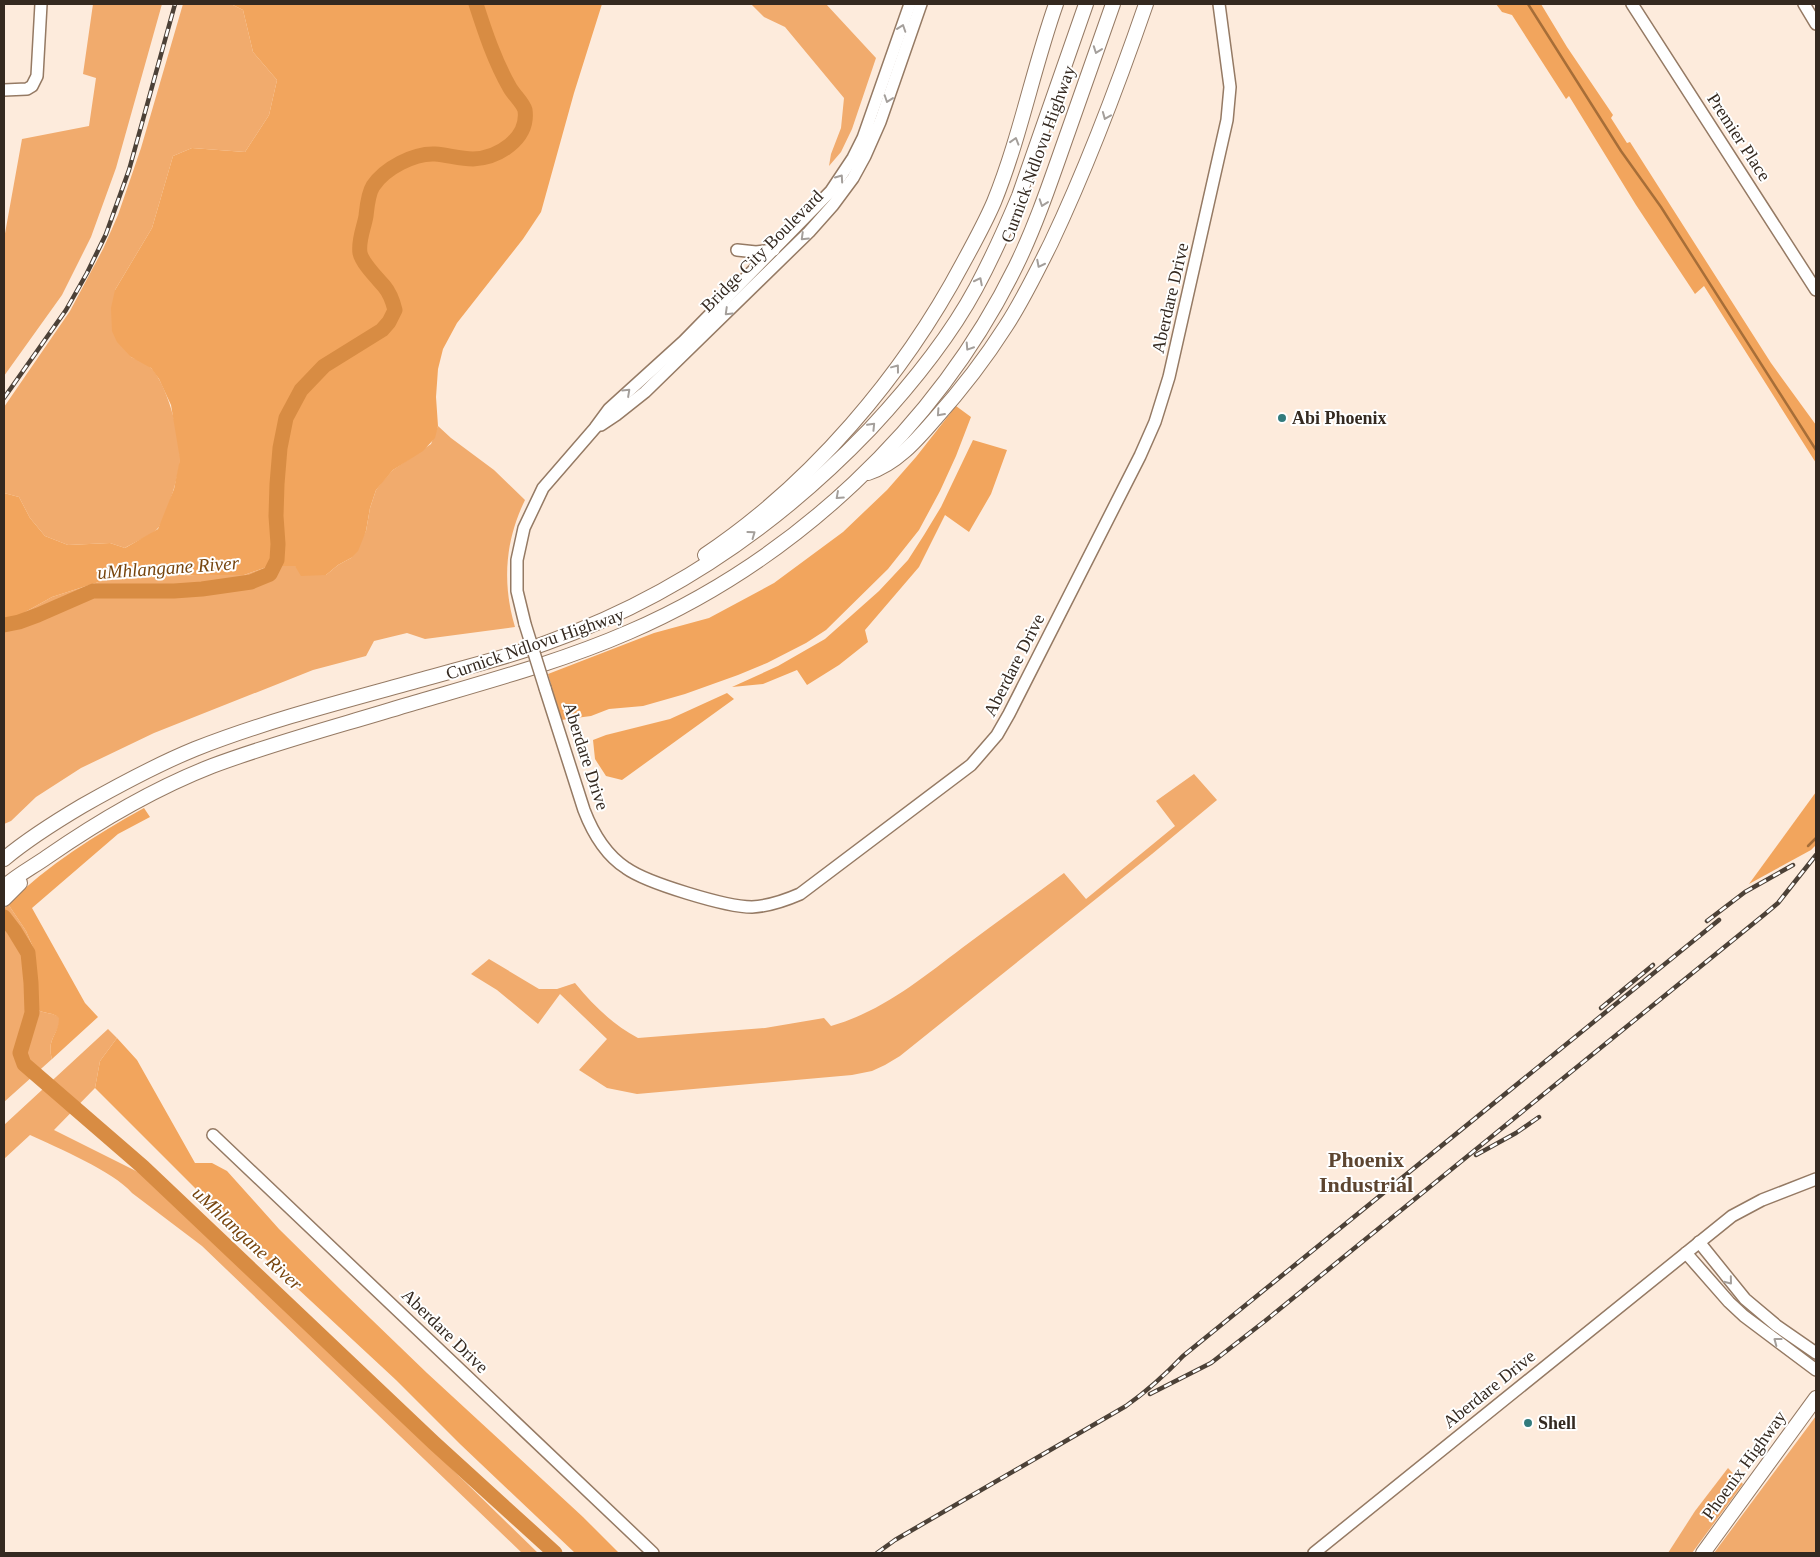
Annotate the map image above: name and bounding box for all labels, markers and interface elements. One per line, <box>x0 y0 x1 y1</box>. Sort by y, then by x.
one-way arrow <box>896 25 906 33</box>
one-way arrow <box>1093 45 1103 54</box>
street label: Curnick Ndlovu Highway <box>997 63 1079 245</box>
street label: Premier Place <box>1703 89 1775 185</box>
one-way arrow <box>884 95 894 103</box>
one-way arrow <box>1102 111 1112 119</box>
one-way arrow <box>1009 138 1019 146</box>
one-way arrow <box>834 174 843 184</box>
street label: Bridge City Boulevard <box>697 186 827 316</box>
one-way arrow <box>1039 199 1049 207</box>
one-way arrow <box>801 231 810 240</box>
street label: Aberdare Drive <box>1148 241 1192 355</box>
one-way arrow <box>1036 259 1046 268</box>
one-way arrow <box>973 278 983 287</box>
one-way arrow <box>724 306 733 315</box>
one-way arrow <box>966 342 975 351</box>
one-way arrow <box>890 364 899 374</box>
one-way arrow <box>621 389 630 398</box>
one-way arrow <box>938 407 946 416</box>
place label: Abi Phoenix <box>1292 408 1387 428</box>
marker: Abi Phoenix <box>1276 412 1288 424</box>
one-way arrow <box>866 422 875 431</box>
one-way arrow <box>836 490 845 499</box>
one-way arrow <box>746 531 756 540</box>
water label: uMhlangane River <box>97 552 240 583</box>
street label: Curnick Ndlovu Highway <box>443 604 627 684</box>
street label: Aberdare Drive <box>980 610 1048 720</box>
street label: Aberdare Drive <box>559 699 613 813</box>
district label: Phoenix Industrial <box>1319 1147 1413 1197</box>
water label: uMhlangane River <box>189 1182 307 1295</box>
one-way arrow <box>1723 1275 1732 1284</box>
street label: Aberdare Drive <box>398 1285 492 1377</box>
one-way arrow <box>1773 1338 1783 1347</box>
street label: Aberdare Drive <box>1439 1346 1539 1432</box>
street label: Phoenix Highway <box>1698 1407 1790 1523</box>
place label: Shell <box>1538 1413 1576 1433</box>
marker: Shell <box>1522 1417 1534 1429</box>

